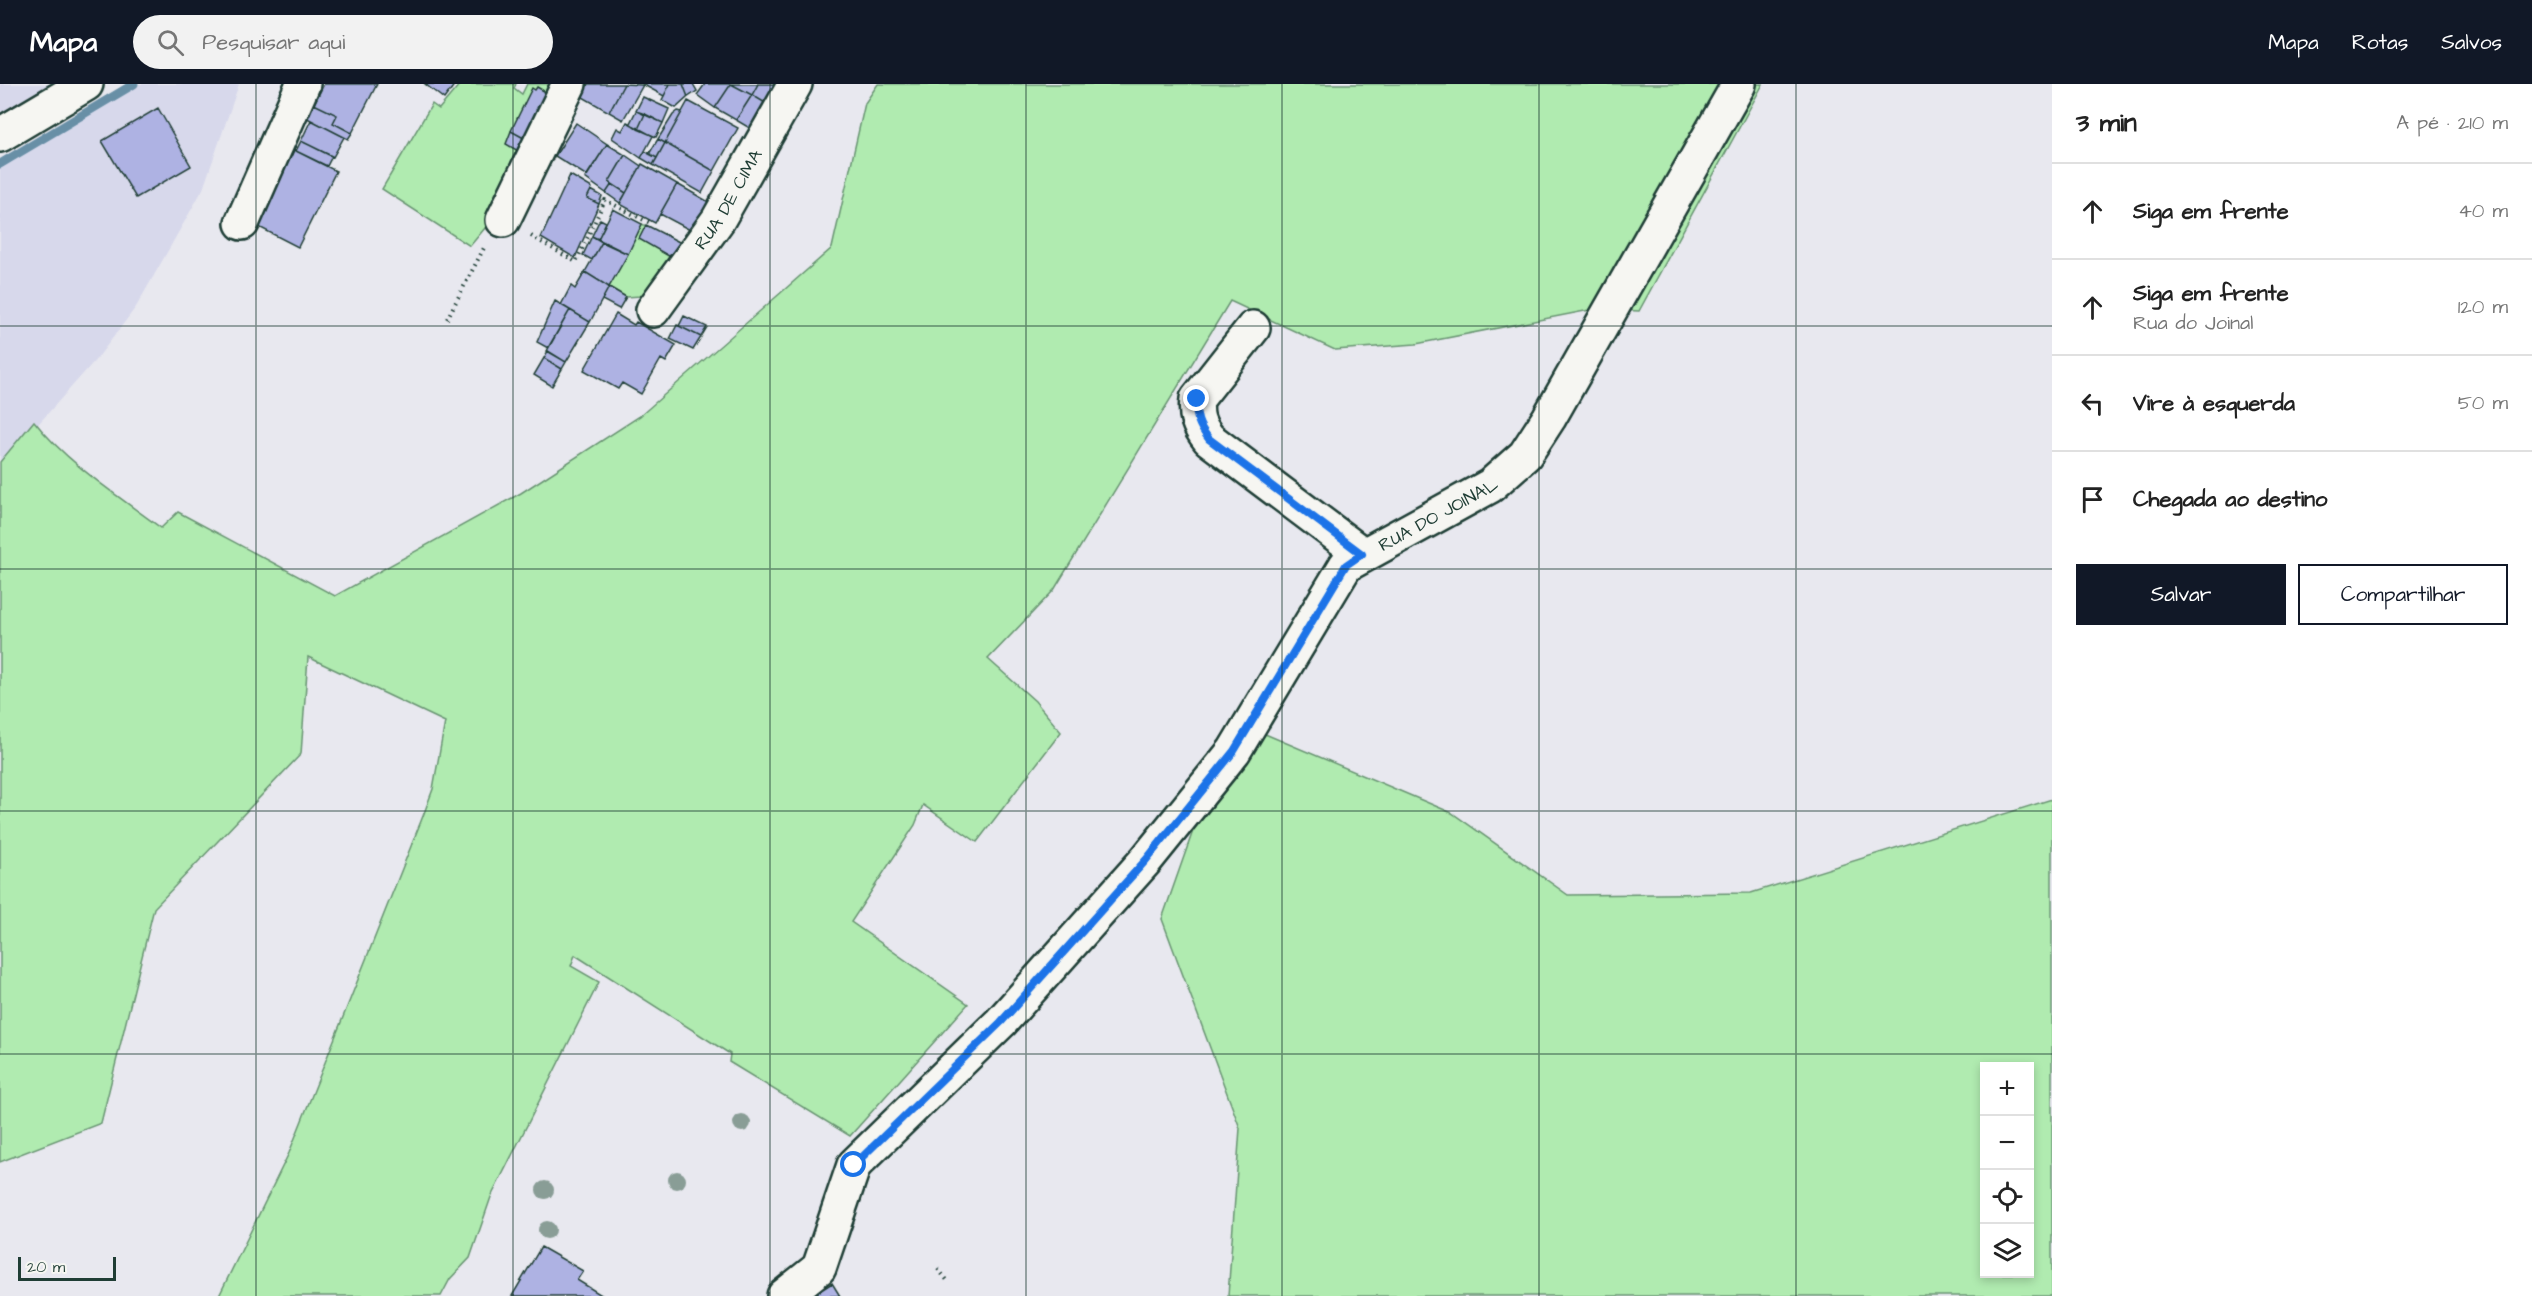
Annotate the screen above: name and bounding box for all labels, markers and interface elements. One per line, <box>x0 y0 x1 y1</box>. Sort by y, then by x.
search box <box>133 15 553 69</box>
text: Mapa <box>30 23 97 62</box>
icon: search <box>154 26 187 59</box>
text: Pesquisar aqui <box>202 27 345 58</box>
text: Mapa <box>2268 28 2319 57</box>
text: Rotas <box>2352 28 2408 57</box>
text: Salvos <box>2441 28 2502 57</box>
text: 3 min <box>2076 105 2137 141</box>
text: A pé · 210 m <box>2396 109 2508 137</box>
street label: RUA DE CIMA <box>688 144 768 255</box>
icon: ahead <box>2076 195 2109 228</box>
text: Siga em frente <box>2133 196 2289 227</box>
text: 40 m <box>2458 197 2508 225</box>
text: Siga em frente <box>2133 278 2289 309</box>
icon: ahead <box>2076 291 2109 324</box>
text: 120 m <box>2458 293 2508 321</box>
text: Rua do Joinal <box>2133 309 2253 337</box>
route end <box>1183 385 1209 411</box>
icon: left <box>2076 387 2109 420</box>
text: Vire à esquerda <box>2133 388 2295 419</box>
text: 50 m <box>2458 389 2508 417</box>
street label: RUA DO JOINAL <box>1374 472 1504 557</box>
icon: arrive <box>2076 483 2109 516</box>
text: Chegada ao destino <box>2133 484 2327 515</box>
button: Salvar <box>2076 564 2286 625</box>
button: Compartilhar <box>2298 564 2508 625</box>
map controls <box>1980 1062 2034 1278</box>
button: + <box>1980 1062 2034 1116</box>
button: − <box>1980 1116 2034 1170</box>
route start <box>840 1151 866 1177</box>
button: locate <box>1980 1170 2034 1224</box>
button: layers <box>1980 1224 2034 1278</box>
scale bar <box>18 1254 116 1282</box>
text: 20 m <box>27 1256 65 1278</box>

